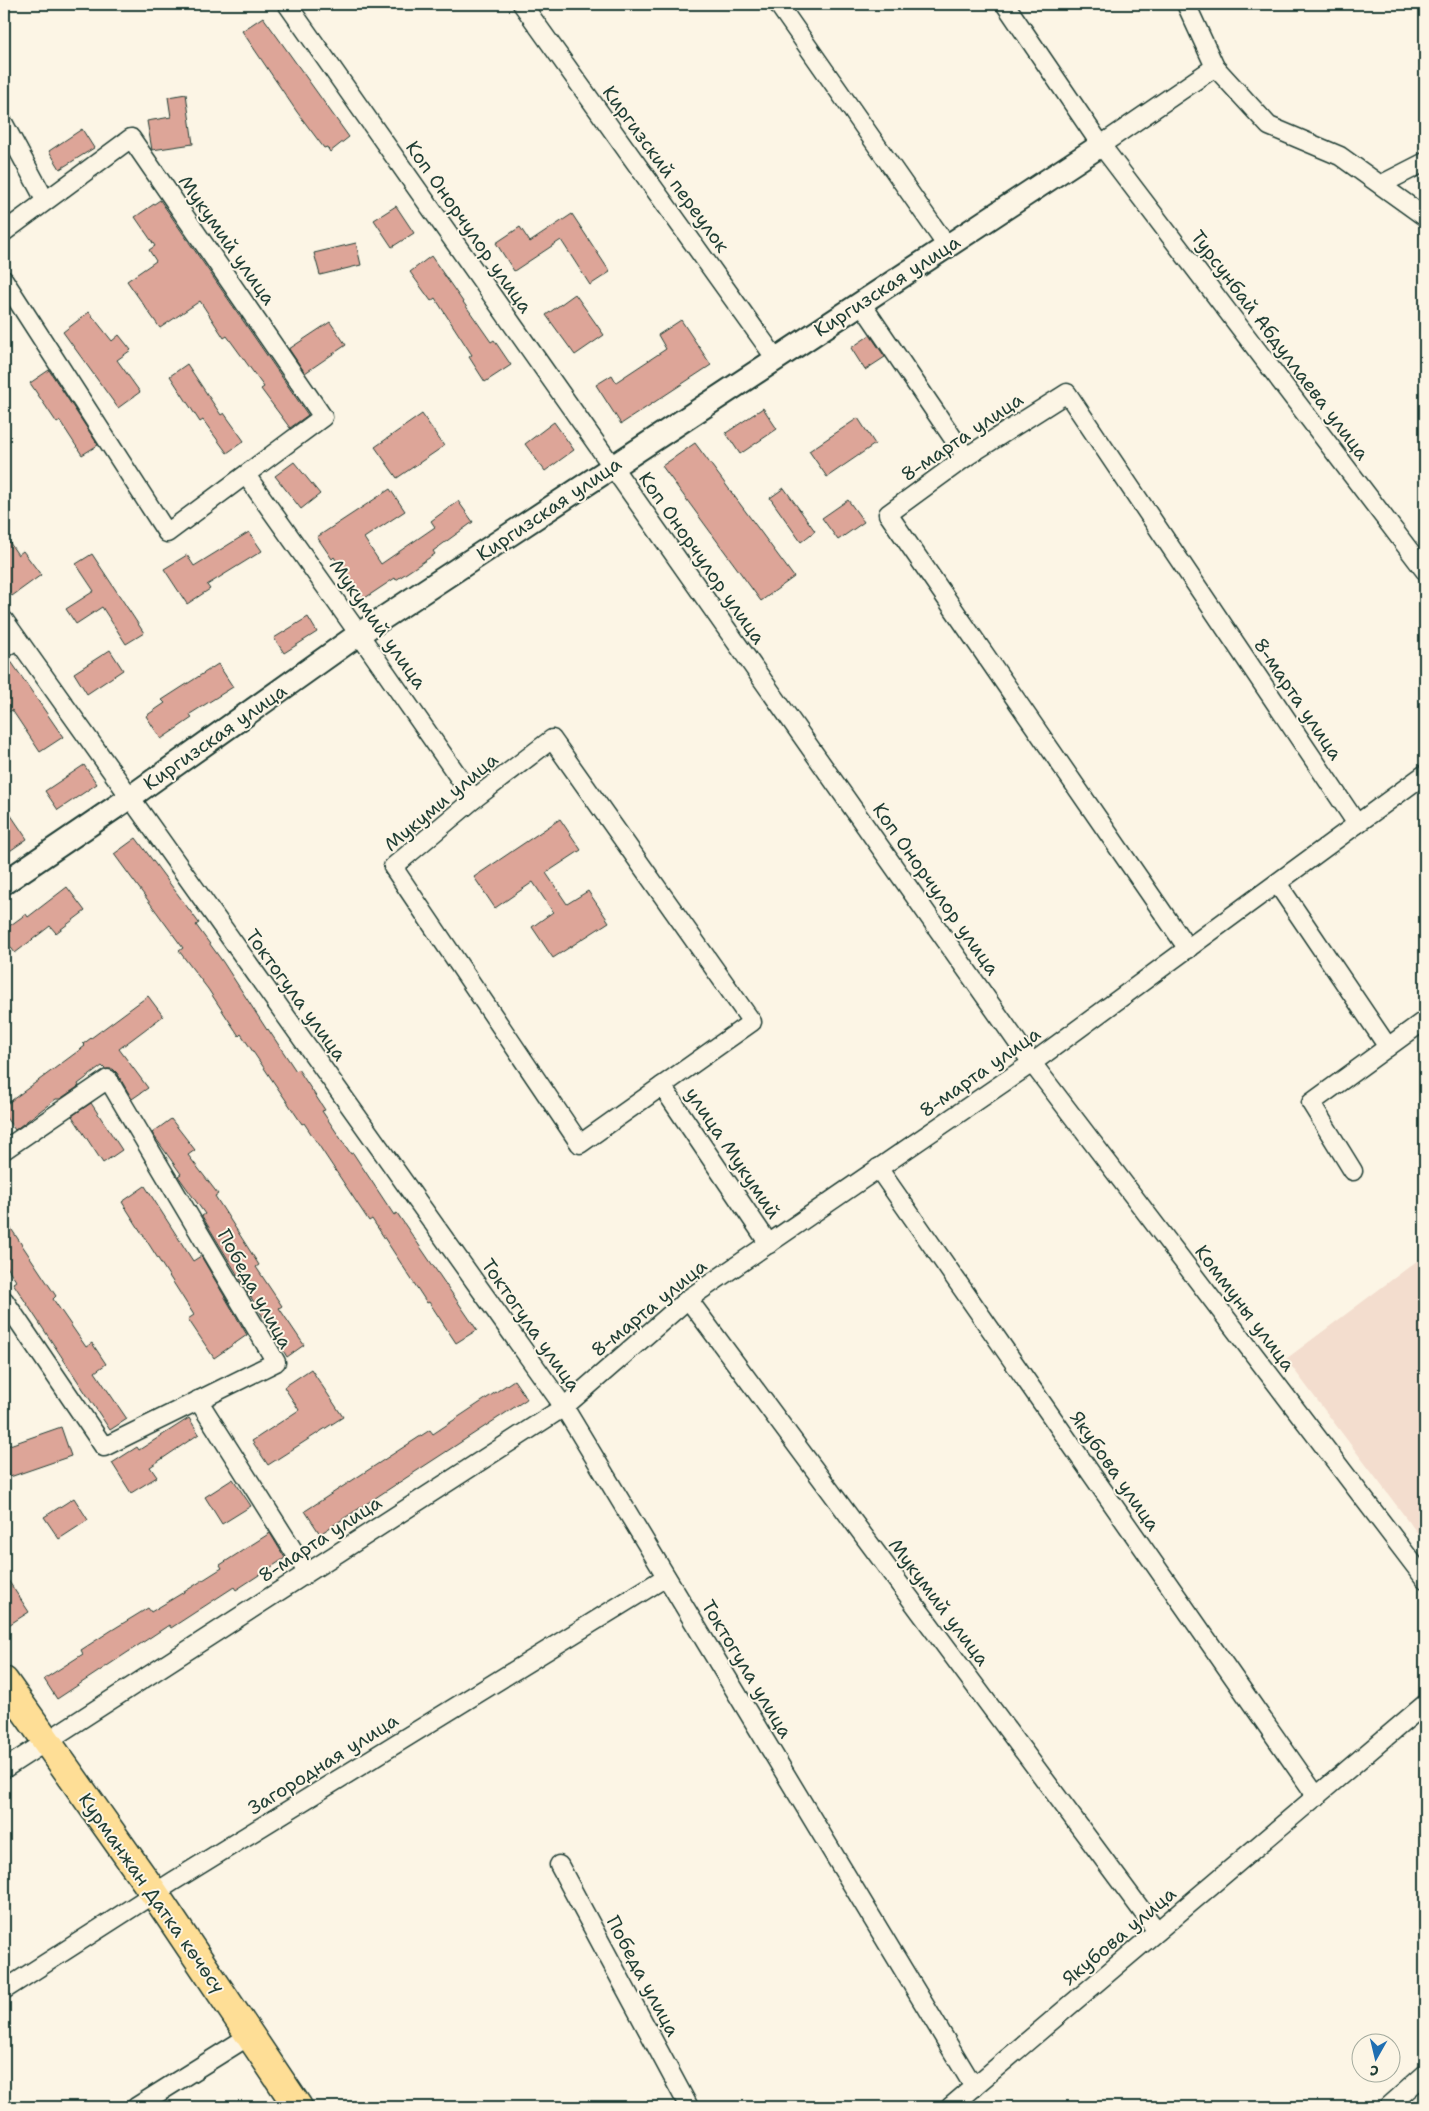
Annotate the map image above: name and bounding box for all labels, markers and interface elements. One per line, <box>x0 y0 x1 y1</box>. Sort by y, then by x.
street label: Киргизский переулок <box>597 81 735 257</box>
street label: Коп Онорчулор улица <box>400 136 538 318</box>
street label: Мукумий улица <box>173 170 281 310</box>
street label: Турсунбай Абдуллаева улица <box>1185 225 1375 465</box>
street label: Киргизская улица <box>809 229 965 343</box>
street label: 8-марта улица <box>896 387 1028 487</box>
street label: Киргизская улица <box>472 451 626 567</box>
street label: Коп Онорчулор улица <box>633 467 771 649</box>
street label: Мукумий улица <box>324 554 432 694</box>
street label: 8-марта улица <box>1248 633 1348 765</box>
street label: Киргизская улица <box>138 678 292 796</box>
street label: Мукуми улица <box>379 747 503 857</box>
street label: Коп Онорчулор улица <box>867 798 1005 980</box>
street label: Токтогула улица <box>240 924 352 1066</box>
street label: 8-марта улица <box>915 1021 1045 1123</box>
street label: улица Мукумий <box>680 1082 786 1224</box>
street label: Победа улица <box>212 1225 298 1353</box>
street label: Коммуны улица <box>1189 1240 1301 1376</box>
street label: 8-марта улица <box>586 1253 712 1362</box>
street label: Токтогула улица <box>476 1254 586 1397</box>
street label: Якубова улица <box>1064 1406 1166 1536</box>
street label: 8-марта улица <box>254 1490 387 1588</box>
street label: Мукумий улица <box>883 1533 995 1671</box>
street label: Токтогула улица <box>696 1595 798 1743</box>
street label: Загородная улица <box>243 1708 403 1820</box>
street label: Курманжан Датка көчөсү <box>73 1788 231 1998</box>
street label: Якубова улица <box>1057 1881 1181 1991</box>
street label: Победа улица <box>601 1911 685 2041</box>
north arrow <box>1352 2034 1402 2084</box>
text: С <box>1369 2061 1380 2080</box>

